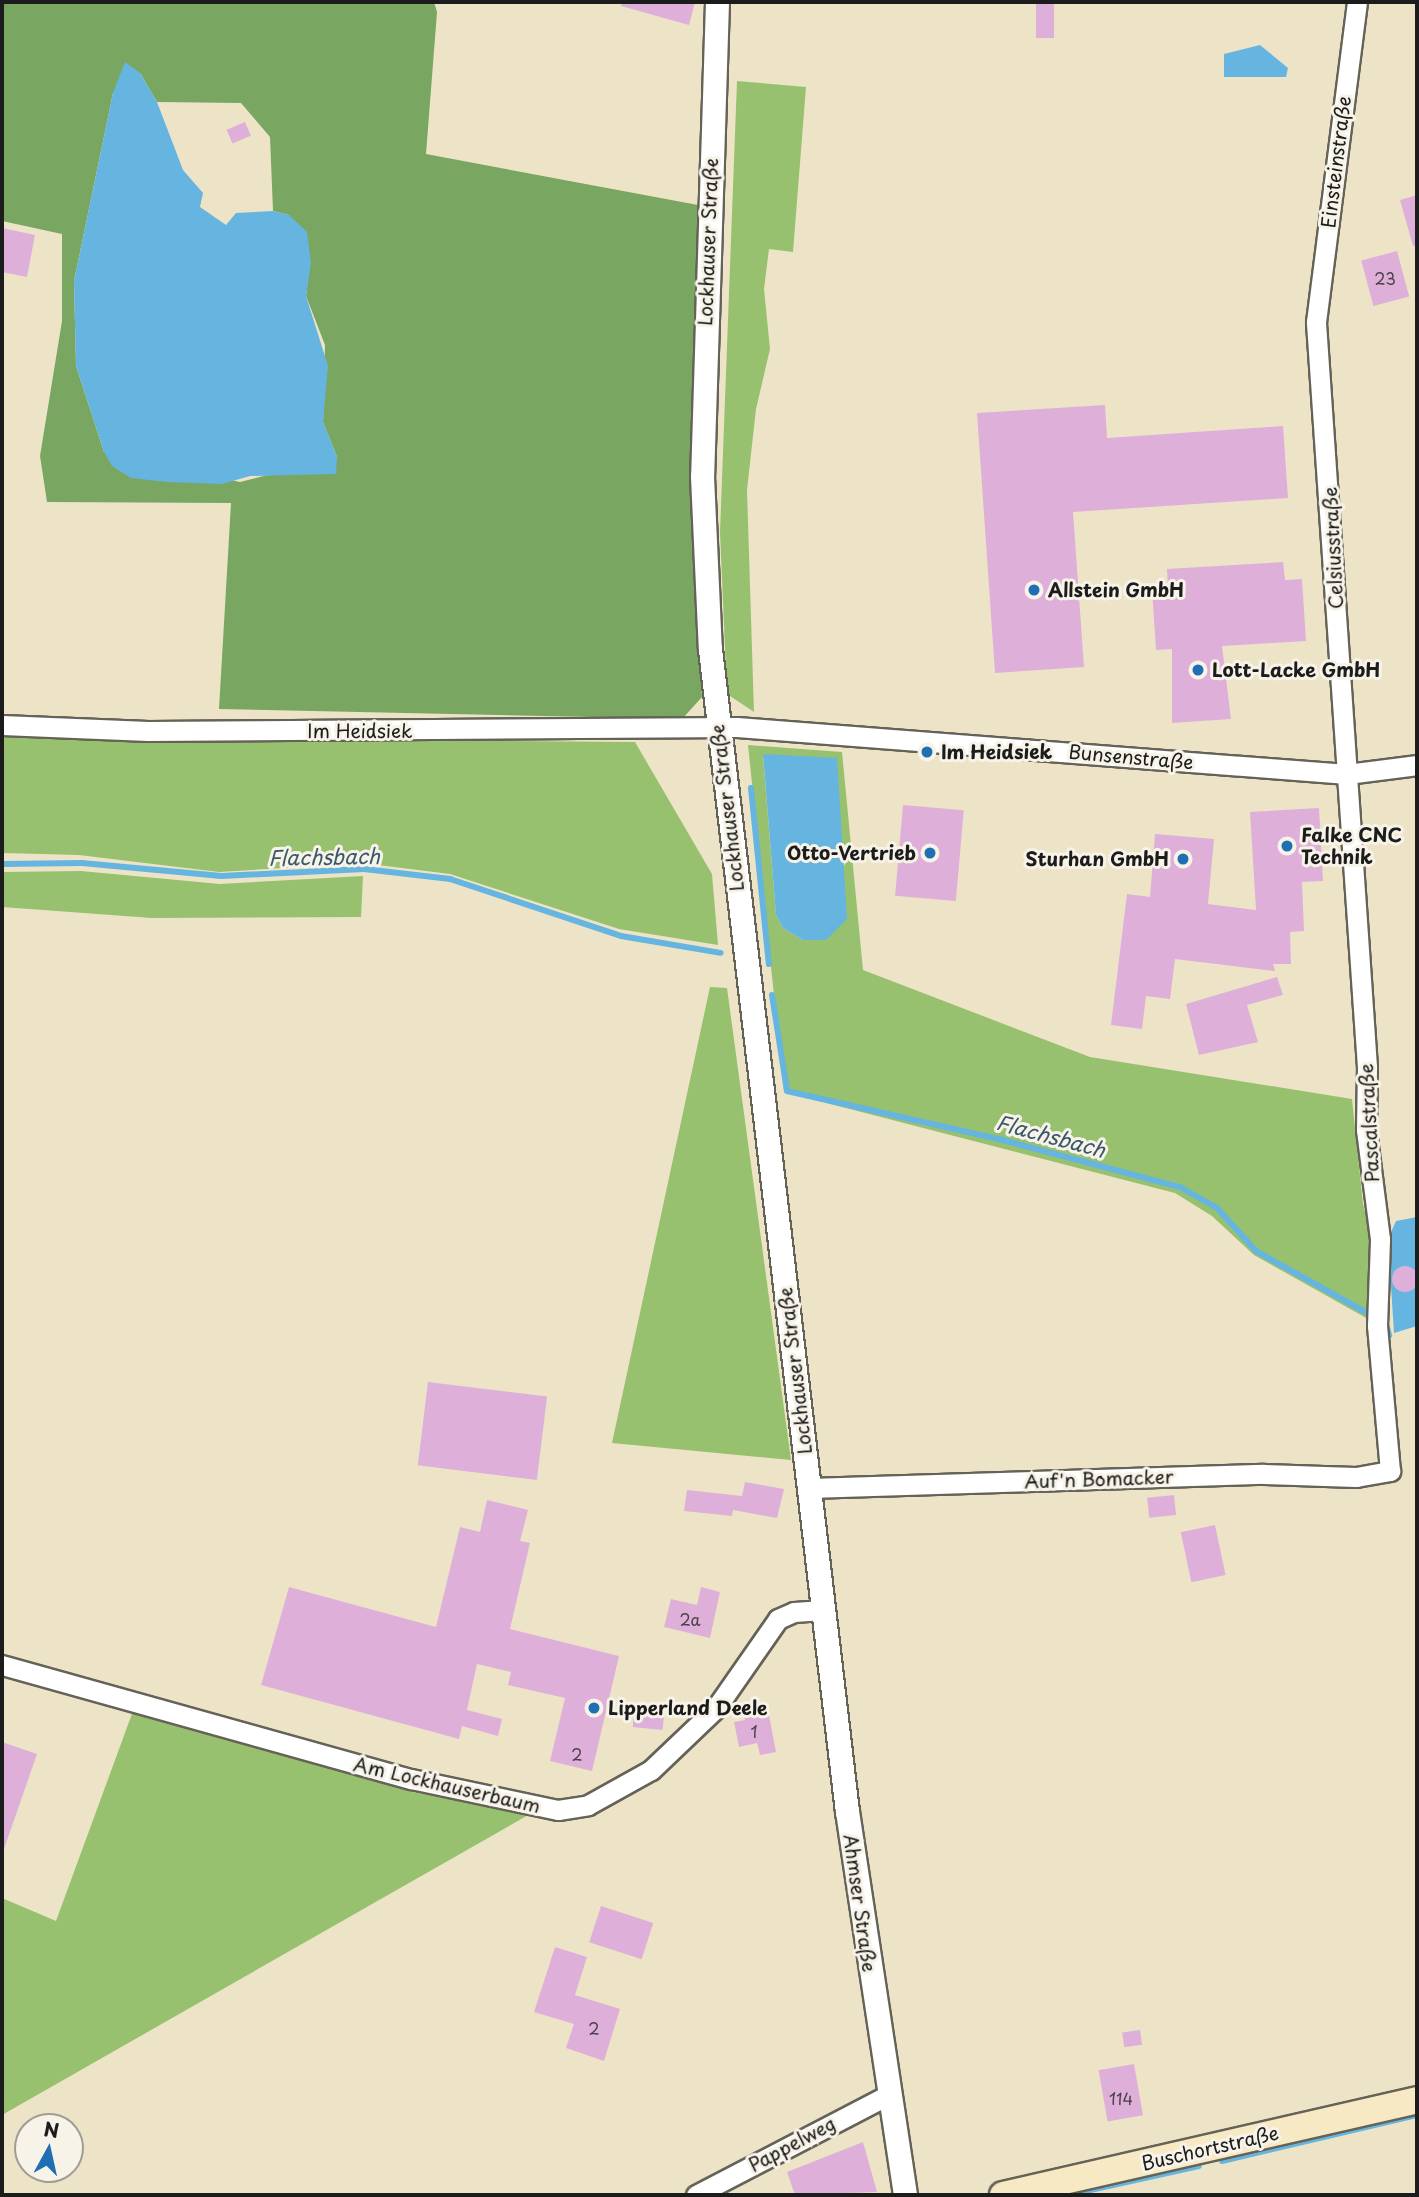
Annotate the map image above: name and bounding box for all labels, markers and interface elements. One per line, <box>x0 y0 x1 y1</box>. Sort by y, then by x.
street label: Einsteinstraße <box>1317 95 1355 229</box>
street label: Lockhauser Straße <box>694 157 722 327</box>
house number: 23 <box>1374 268 1396 288</box>
street label: Celsiusstraße <box>1318 486 1348 610</box>
place label: Allstein GmbH <box>1048 579 1185 601</box>
marker: Allstein GmbH <box>1026 582 1042 598</box>
place label: Lott-Lacke GmbH <box>1212 659 1381 681</box>
marker: Lott-Lacke GmbH <box>1190 662 1206 678</box>
street label: Im Heidsiek <box>307 720 413 742</box>
street label: Lockhauser Straße <box>705 723 749 893</box>
street label: Bunsenstraße <box>1068 740 1194 774</box>
place label: Im Heidsiek <box>941 741 1052 763</box>
marker: Im Heidsiek <box>919 744 935 760</box>
place label: Falke CNC Technik <box>1301 824 1403 868</box>
marker: Falke CNC Technik <box>1279 838 1295 854</box>
water label: Flachsbach <box>268 842 380 870</box>
place label: Otto-Vertrieb <box>787 842 916 864</box>
marker: Otto-Vertrieb <box>922 845 938 861</box>
place label: Sturhan GmbH <box>1026 848 1169 870</box>
marker: Sturhan GmbH <box>1175 851 1191 867</box>
street label: Pascalstraße <box>1355 1063 1383 1183</box>
water label: Flachsbach <box>994 1108 1108 1162</box>
street label: Lockhauser Straße <box>773 1286 817 1456</box>
street label: Auf'n Bomacker <box>1024 1465 1174 1493</box>
house number: 2a <box>680 1609 700 1629</box>
place label: Lipperland Deele <box>608 1697 768 1719</box>
marker: Lipperland Deele <box>586 1700 602 1716</box>
house number: 1 <box>750 1721 758 1741</box>
house number: 2 <box>571 1744 583 1764</box>
street label: Am Lockhauserbaum <box>352 1753 542 1817</box>
street label: Ahmser Straße <box>839 1833 881 1973</box>
house number: 2 <box>588 2018 600 2038</box>
house number: 114 <box>1109 2088 1133 2108</box>
street label: Pappelweg <box>745 2112 839 2176</box>
north arrow <box>14 2113 84 2183</box>
text: N <box>42 2114 61 2144</box>
street label: Buschortstraße <box>1139 2121 1281 2175</box>

